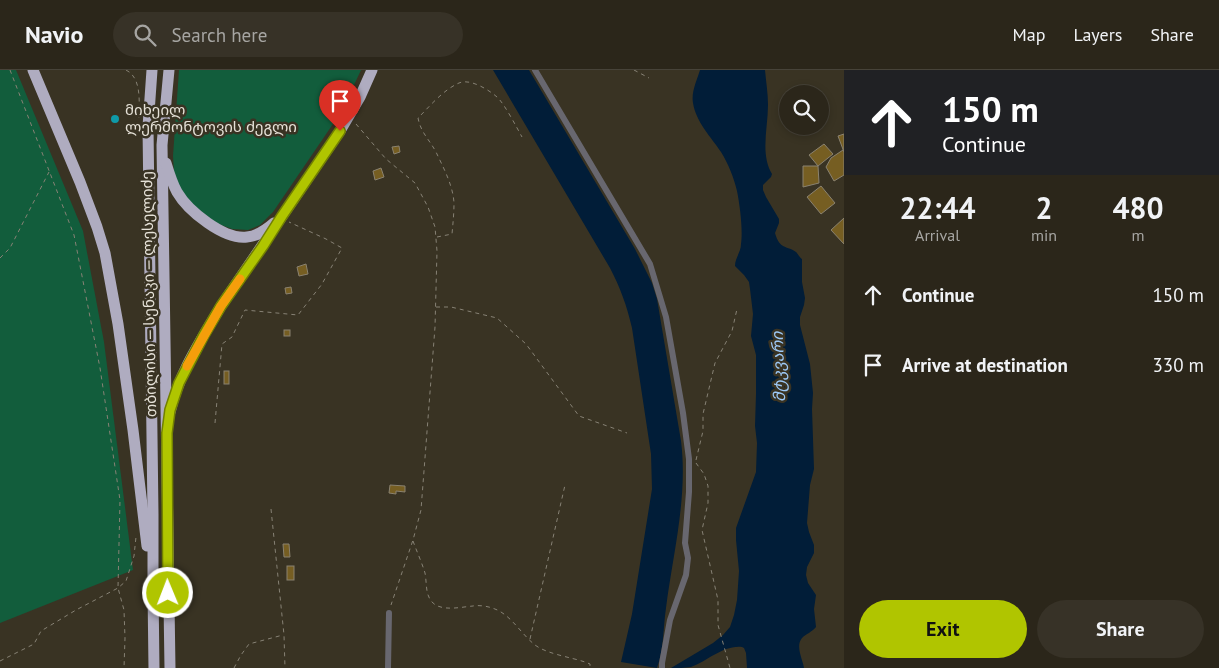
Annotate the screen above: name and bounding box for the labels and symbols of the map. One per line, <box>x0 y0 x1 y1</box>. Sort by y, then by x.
pin <box>319 80 361 131</box>
place label: მიხეილ ლერმონტოვის ძეგლი <box>125 100 297 136</box>
marker: მიხეილ ლერმონტოვის ძეგლი <box>109 113 121 125</box>
street label: თბილისი — სენაკი — ლესელიძე <box>137 171 160 417</box>
water label: მტკვარი <box>767 331 789 403</box>
position arrow <box>141 566 193 618</box>

